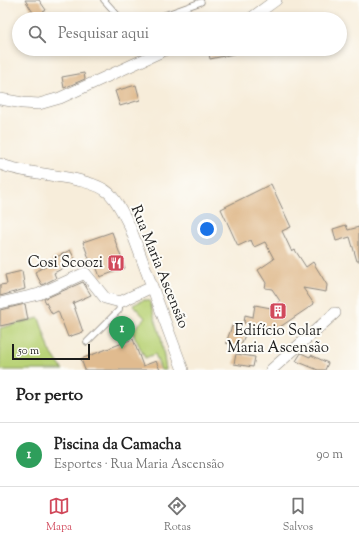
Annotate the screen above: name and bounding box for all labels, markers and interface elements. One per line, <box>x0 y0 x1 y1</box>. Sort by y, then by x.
search box <box>12 12 347 56</box>
icon: search <box>26 23 48 45</box>
text: Pesquisar aqui <box>58 24 149 45</box>
street label: Rua Maria Ascensão <box>125 202 193 332</box>
your location <box>197 219 217 239</box>
place label: Cosi Scoozi <box>28 253 103 274</box>
restaurant icon: Cosi Scoozi <box>106 253 126 273</box>
building icon: Edifício Solar Maria Ascensão <box>268 301 288 321</box>
pin: 1 <box>109 316 135 349</box>
place label: Edifício Solar Maria Ascensão <box>227 321 329 359</box>
scale bar <box>12 342 90 361</box>
text: 50 m <box>18 343 39 359</box>
text: Por perto <box>16 384 83 408</box>
text: Piscina da Camacha <box>54 435 181 456</box>
text: 1 <box>27 446 31 464</box>
text: 90 m <box>316 446 343 464</box>
text: Esportes · Rua Maria Ascensão <box>54 456 224 474</box>
tab: Mapa <box>46 495 72 535</box>
tab: Rotas <box>164 495 191 535</box>
tab: Salvos <box>283 495 313 535</box>

